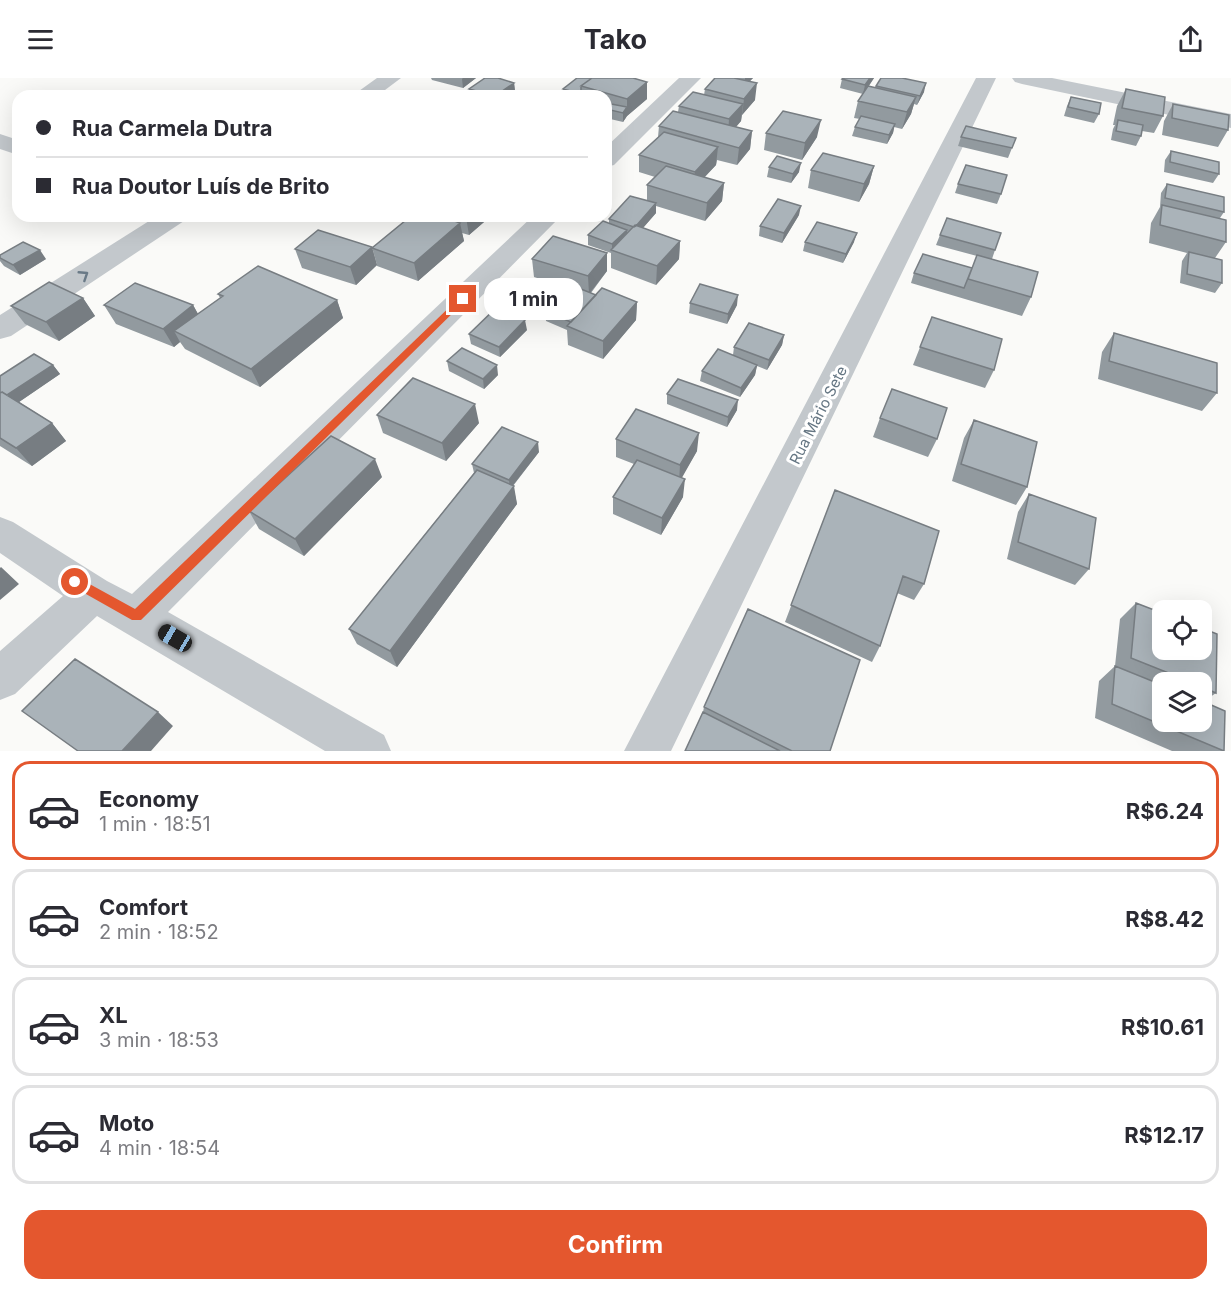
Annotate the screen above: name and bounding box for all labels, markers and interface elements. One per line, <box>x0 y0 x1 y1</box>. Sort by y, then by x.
icon: menu <box>24 23 57 56</box>
text: Tako <box>584 23 647 56</box>
icon: share <box>1174 23 1207 56</box>
text: Rua Carmela Dutra <box>72 115 273 141</box>
text: Rua Doutor Luís de Brito <box>72 173 330 199</box>
one-way arrow <box>78 271 89 282</box>
callout: 1 min <box>484 278 583 320</box>
route end <box>449 285 476 312</box>
text: 1 min <box>509 287 558 311</box>
street label: Rua Mário Sete <box>785 363 851 467</box>
route start <box>61 568 88 595</box>
map controls <box>1152 600 1212 732</box>
button: locate <box>1152 600 1212 660</box>
car <box>155 621 195 655</box>
button: layers <box>1152 672 1212 732</box>
icon: car <box>27 784 81 838</box>
text: Economy <box>99 786 199 812</box>
text: R$6.24 <box>1126 798 1204 824</box>
text: 1 min · 18:51 <box>99 812 211 836</box>
icon: car <box>27 892 81 946</box>
text: Comfort <box>99 894 188 920</box>
text: R$8.42 <box>1125 906 1204 932</box>
text: 2 min · 18:52 <box>99 920 219 944</box>
icon: car <box>27 1000 81 1054</box>
text: XL <box>99 1002 128 1028</box>
text: R$10.61 <box>1121 1014 1204 1040</box>
text: 3 min · 18:53 <box>99 1028 219 1052</box>
icon: car <box>27 1108 81 1162</box>
text: Moto <box>99 1110 154 1136</box>
text: R$12.17 <box>1124 1122 1204 1148</box>
text: 4 min · 18:54 <box>99 1136 220 1160</box>
button: Confirm <box>24 1210 1207 1279</box>

